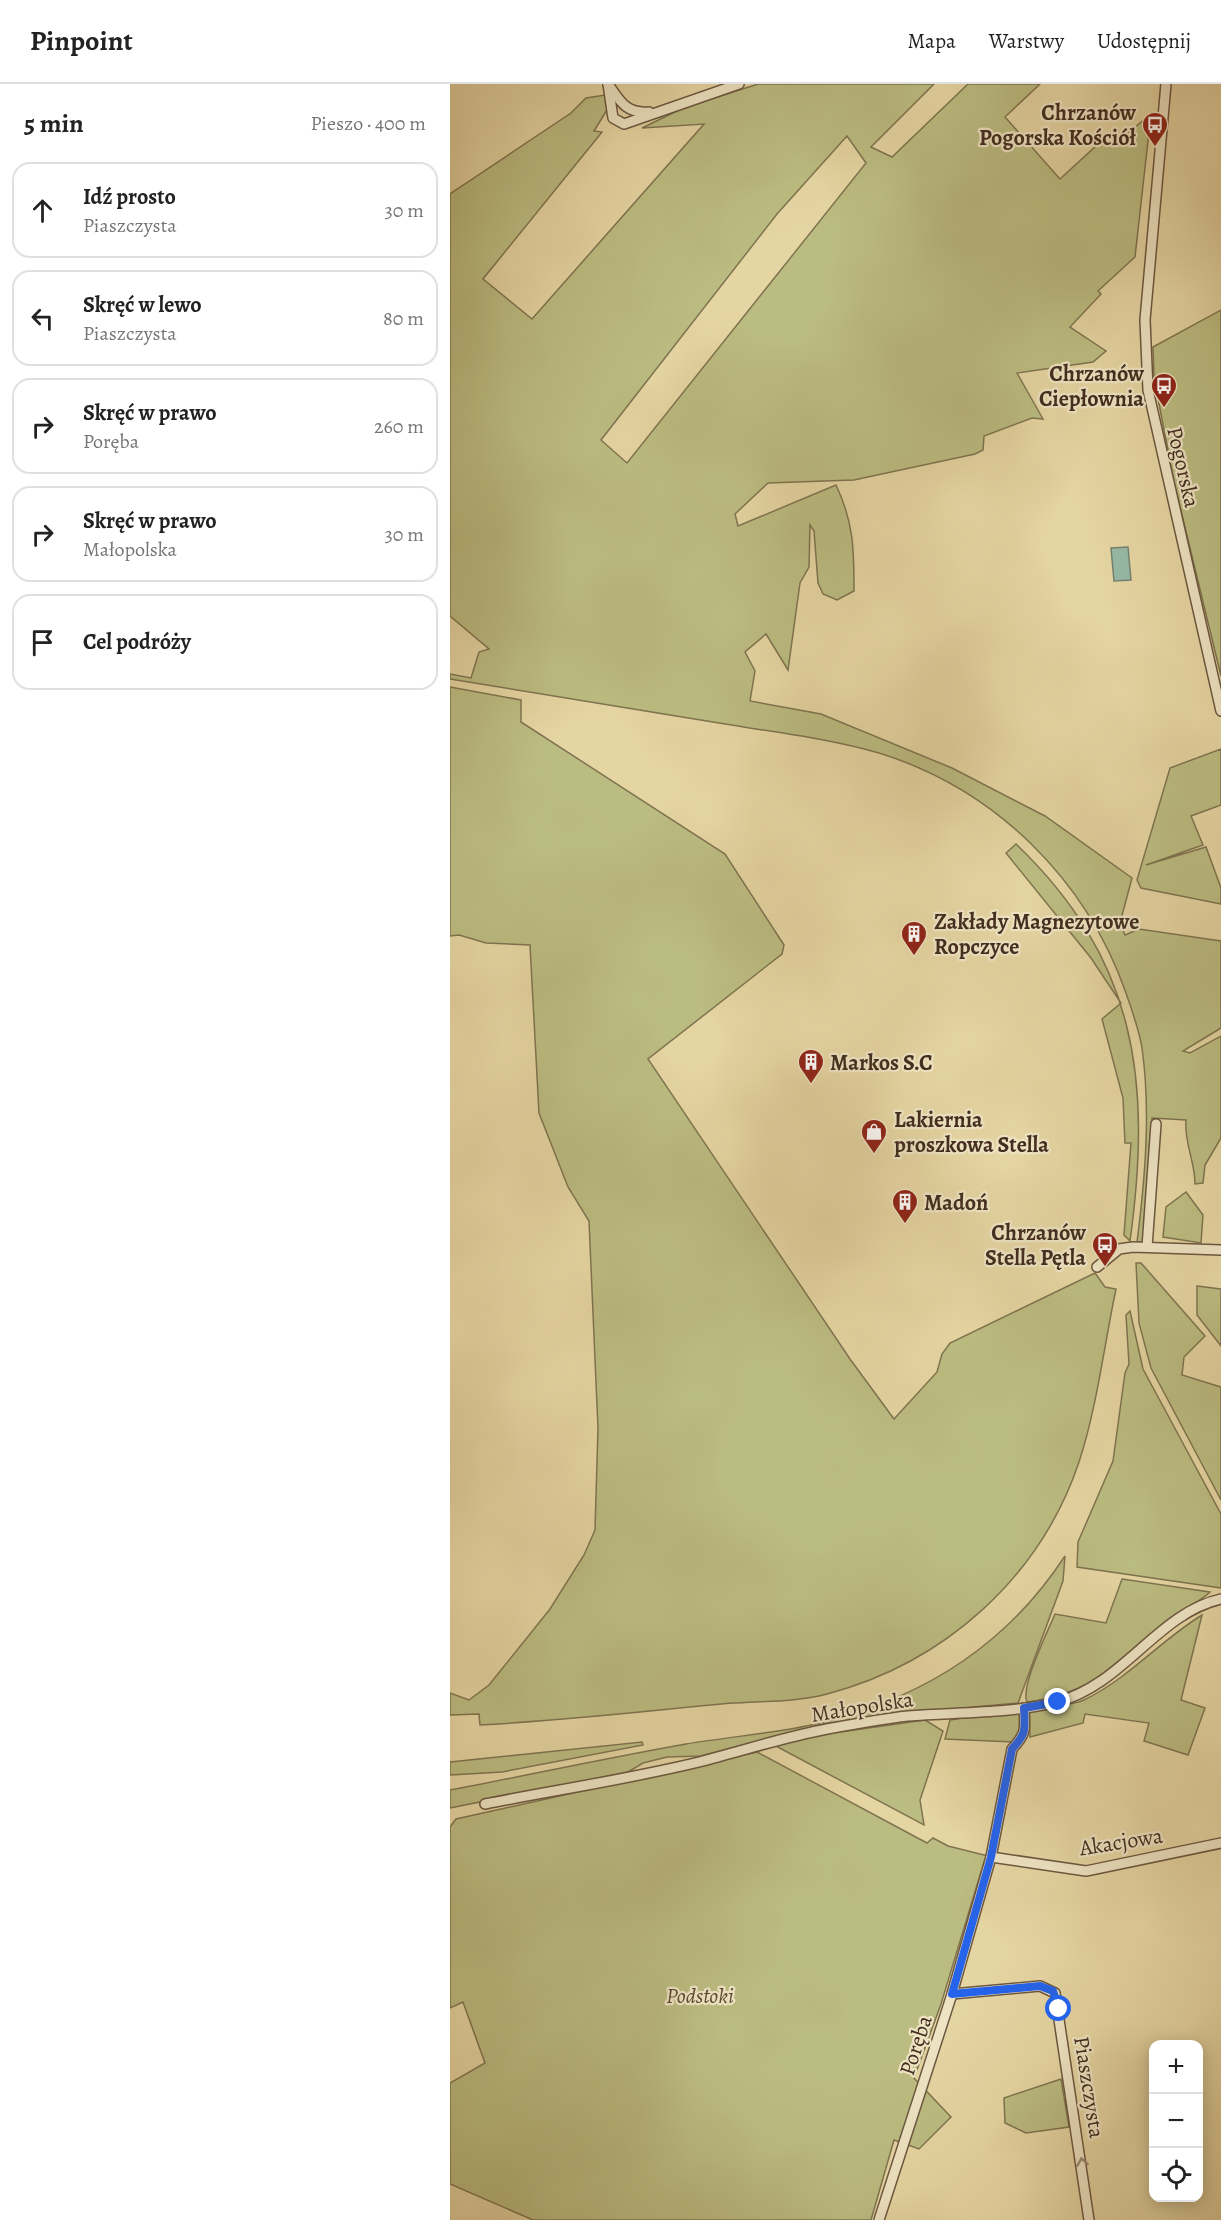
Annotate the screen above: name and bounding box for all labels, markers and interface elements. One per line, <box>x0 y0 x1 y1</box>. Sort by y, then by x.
text: Pinpoint <box>30 22 133 60</box>
text: Mapa <box>908 27 956 55</box>
text: Warstwy <box>989 27 1064 55</box>
text: Udostępnij <box>1097 27 1191 55</box>
place label: Chrzanów Pogorska Kościół <box>979 98 1137 153</box>
text: 5 min <box>24 106 84 141</box>
text: Pieszo · 400 m <box>311 110 426 137</box>
bus stop icon: Chrzanów Pogorska Kościół <box>1140 110 1170 148</box>
text: Idź prosto <box>83 182 176 212</box>
icon: ahead <box>26 194 59 227</box>
text: 30 m <box>384 197 424 224</box>
text: Piaszczysta <box>83 212 177 239</box>
text: Skręć w lewo <box>83 290 202 320</box>
icon: left <box>26 302 59 335</box>
text: 80 m <box>383 305 424 332</box>
text: Piaszczysta <box>83 320 177 347</box>
place label: Chrzanów Ciepłownia <box>1039 359 1145 414</box>
bus stop icon: Chrzanów Ciepłownia <box>1149 371 1179 409</box>
text: Skręć w prawo <box>83 398 217 428</box>
icon: right <box>26 410 59 443</box>
text: 260 m <box>374 413 424 440</box>
street label: Pogorska <box>1159 424 1207 511</box>
text: Poręba <box>83 428 139 455</box>
text: Skręć w prawo <box>83 506 217 536</box>
icon: right <box>26 518 59 551</box>
text: 30 m <box>384 521 424 548</box>
text: Małopolska <box>83 536 177 563</box>
icon: arrive <box>26 626 59 659</box>
text: Cel podróży <box>83 627 191 657</box>
place label: Zakłady Magnezytowe Ropczyce <box>934 907 1139 962</box>
building icon: Zakłady Magnezytowe Ropczyce <box>899 919 929 957</box>
building icon: Markos S.C <box>796 1047 826 1085</box>
place label: Markos S.C <box>830 1048 933 1078</box>
place label: Lakiernia proszkowa Stella <box>894 1105 1049 1160</box>
shop icon: Lakiernia proszkowa Stella <box>859 1117 889 1155</box>
building icon: Madoń <box>890 1187 920 1225</box>
place label: Madoń <box>924 1188 989 1218</box>
place label: Chrzanów Stella Pętla <box>985 1218 1087 1273</box>
bus stop icon: Chrzanów Stella Pętla <box>1090 1230 1120 1268</box>
street label: Małopolska <box>809 1684 916 1730</box>
route end <box>1044 1688 1070 1714</box>
street label: Akacjowa <box>1076 1820 1166 1864</box>
park label: Podstoki <box>666 1981 734 2011</box>
route start <box>1045 1995 1071 2021</box>
street label: Poręba <box>892 2011 940 2079</box>
street label: Piaszczysta <box>1066 2034 1112 2141</box>
map controls <box>1149 2040 1203 2202</box>
button: + <box>1149 2040 1203 2094</box>
button: − <box>1149 2094 1203 2148</box>
button: locate <box>1149 2148 1203 2202</box>
one-way arrow <box>1076 2157 1088 2167</box>

